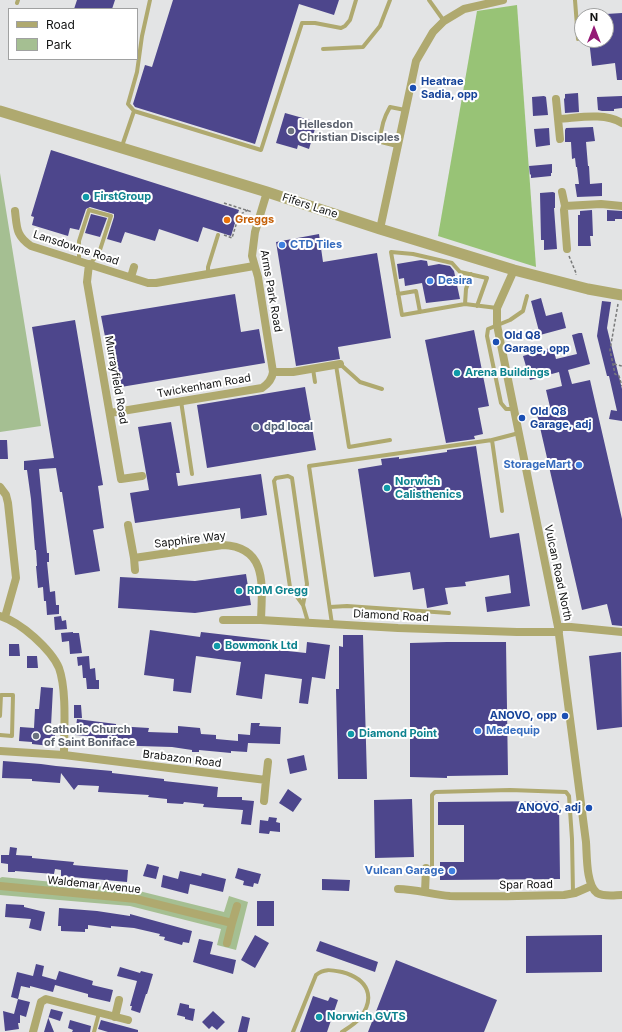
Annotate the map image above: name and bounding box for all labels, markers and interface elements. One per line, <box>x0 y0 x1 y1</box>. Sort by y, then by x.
legend <box>8 8 138 60</box>
north arrow <box>574 8 614 48</box>
text: N <box>590 10 598 24</box>
text: Road <box>46 17 75 32</box>
text: Park <box>46 37 72 52</box>
place label: Heatrae Sadia, opp <box>421 75 478 101</box>
marker: Heatrae Sadia, opp <box>408 83 418 93</box>
place label: Hellesdon Christian Disciples <box>299 118 400 144</box>
marker: Hellesdon Christian Disciples <box>286 126 296 136</box>
place label: FirstGroup <box>94 190 151 204</box>
street label: Fifers Lane <box>281 191 339 221</box>
marker: FirstGroup <box>81 192 91 202</box>
place label: Greggs <box>235 213 274 227</box>
marker: Greggs <box>222 215 232 225</box>
street label: Lansdowne Road <box>31 228 121 268</box>
place label: CTD Tiles <box>290 238 342 252</box>
marker: CTD Tiles <box>277 240 287 250</box>
street label: Arms Park Road <box>257 249 285 333</box>
place label: Desira <box>438 274 472 288</box>
marker: Desira <box>425 276 435 286</box>
place label: Old Q8 Garage, opp <box>504 329 570 355</box>
street label: Murrayfield Road <box>102 335 130 425</box>
marker: Old Q8 Garage, opp <box>491 337 501 347</box>
place label: Arena Buildings <box>465 366 550 380</box>
marker: Arena Buildings <box>452 368 462 378</box>
street label: Twickenham Road <box>156 371 252 401</box>
place label: Old Q8 Garage, adj <box>530 405 591 431</box>
marker: Old Q8 Garage, adj <box>517 413 527 423</box>
place label: dpd local <box>264 420 313 434</box>
marker: dpd local <box>251 422 261 432</box>
place label: StorageMart <box>504 458 571 472</box>
marker: StorageMart <box>574 460 584 470</box>
place label: Norwich Calisthenics <box>395 475 462 501</box>
marker: Norwich Calisthenics <box>382 483 392 493</box>
street label: Vulcan Road North <box>541 524 575 622</box>
street label: Sapphire Way <box>154 529 226 551</box>
place label: RDM Gregg <box>247 584 308 598</box>
marker: RDM Gregg <box>234 586 244 596</box>
street label: Diamond Road <box>353 607 429 625</box>
place label: Bowmonk Ltd <box>225 639 298 653</box>
marker: Bowmonk Ltd <box>212 641 222 651</box>
place label: ANOVO, opp <box>490 709 557 723</box>
marker: ANOVO, opp <box>560 711 570 721</box>
place label: Catholic Church of Saint Boniface <box>44 723 135 749</box>
place label: Medequip <box>486 724 540 738</box>
marker: Medequip <box>473 726 483 736</box>
place label: Diamond Point <box>359 727 437 741</box>
marker: Diamond Point <box>346 729 356 739</box>
marker: Catholic Church of Saint Boniface <box>31 731 41 741</box>
street label: Brabazon Road <box>142 748 222 770</box>
place label: ANOVO, adj <box>518 801 581 815</box>
marker: ANOVO, adj <box>584 803 594 813</box>
place label: Vulcan Garage <box>365 864 444 878</box>
marker: Vulcan Garage <box>447 866 457 876</box>
street label: Waldemar Avenue <box>47 874 141 896</box>
street label: Spar Road <box>499 878 553 892</box>
place label: Norwich GVTS <box>327 1010 406 1024</box>
marker: Norwich GVTS <box>314 1012 324 1022</box>

